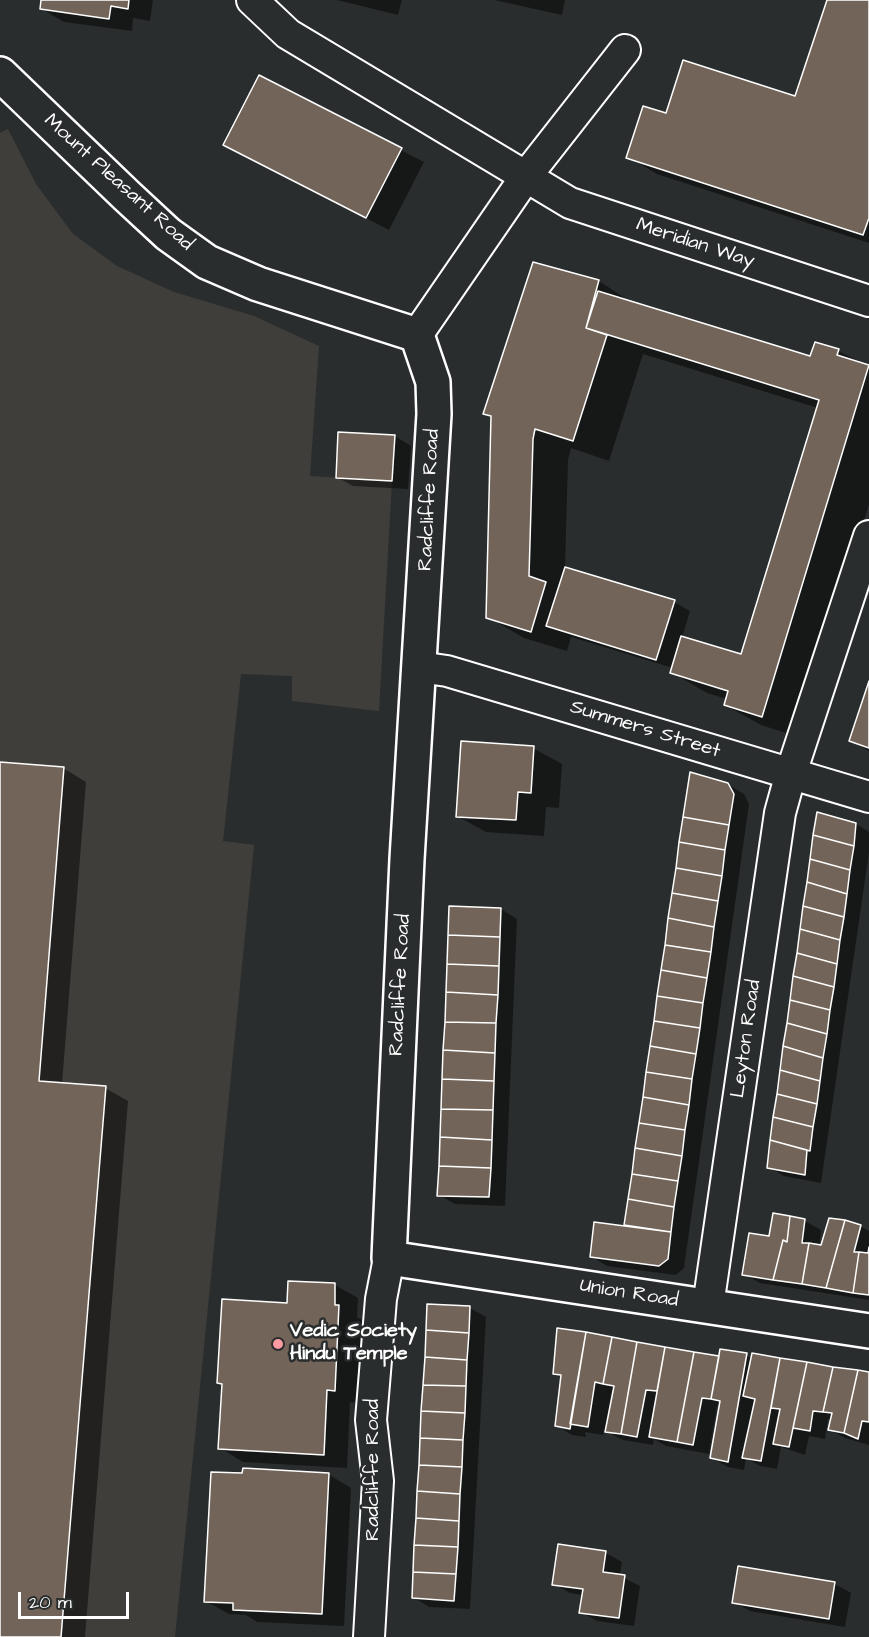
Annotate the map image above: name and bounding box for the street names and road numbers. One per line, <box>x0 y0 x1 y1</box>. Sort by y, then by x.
street label: Mount Pleasant Road <box>38 109 198 257</box>
street label: Meridian Way <box>633 214 757 274</box>
street label: Radcliffe Road <box>414 428 446 572</box>
street label: Summers Street <box>567 696 723 764</box>
street label: Radcliffe Road <box>385 913 417 1057</box>
street label: Leyton Road <box>727 978 767 1100</box>
street label: Union Road <box>578 1274 680 1314</box>
street label: Radcliffe Road <box>362 1399 386 1541</box>

